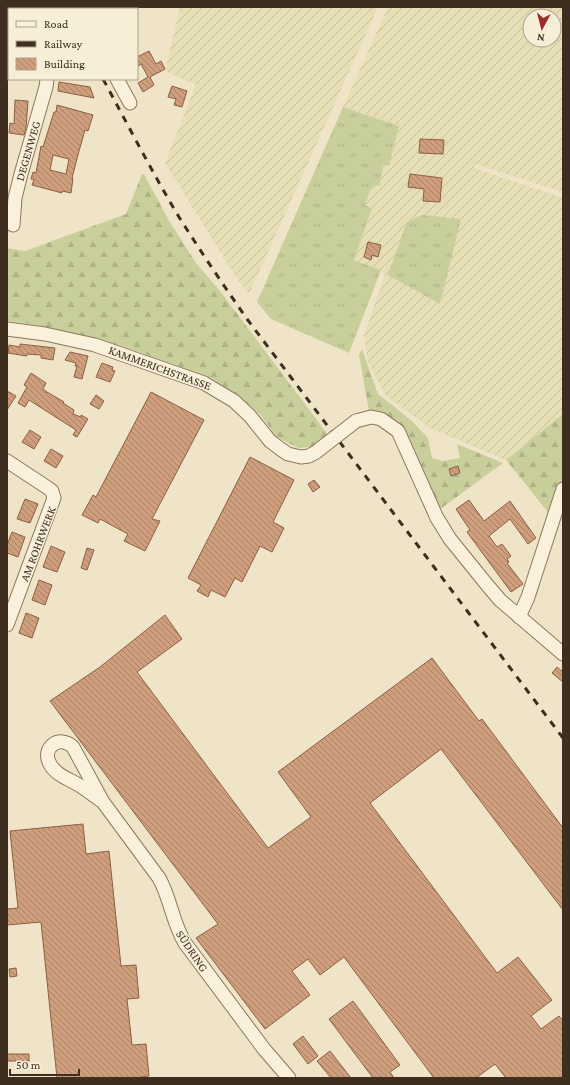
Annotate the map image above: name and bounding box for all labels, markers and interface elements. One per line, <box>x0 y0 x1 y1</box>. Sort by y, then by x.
legend <box>8 8 138 80</box>
north arrow <box>522 8 562 48</box>
text: Road <box>44 17 69 31</box>
text: N <box>536 31 545 44</box>
text: Railway <box>44 37 83 51</box>
text: Building <box>44 57 85 71</box>
street label: DEGENWEG <box>13 119 43 183</box>
street label: KAMMERICHSTRASSE <box>107 343 214 393</box>
street label: AM ROHRWERK <box>17 505 59 583</box>
street label: SÜDRING <box>173 928 211 975</box>
scale bar <box>10 1051 79 1077</box>
text: 50 m <box>16 1058 41 1072</box>

